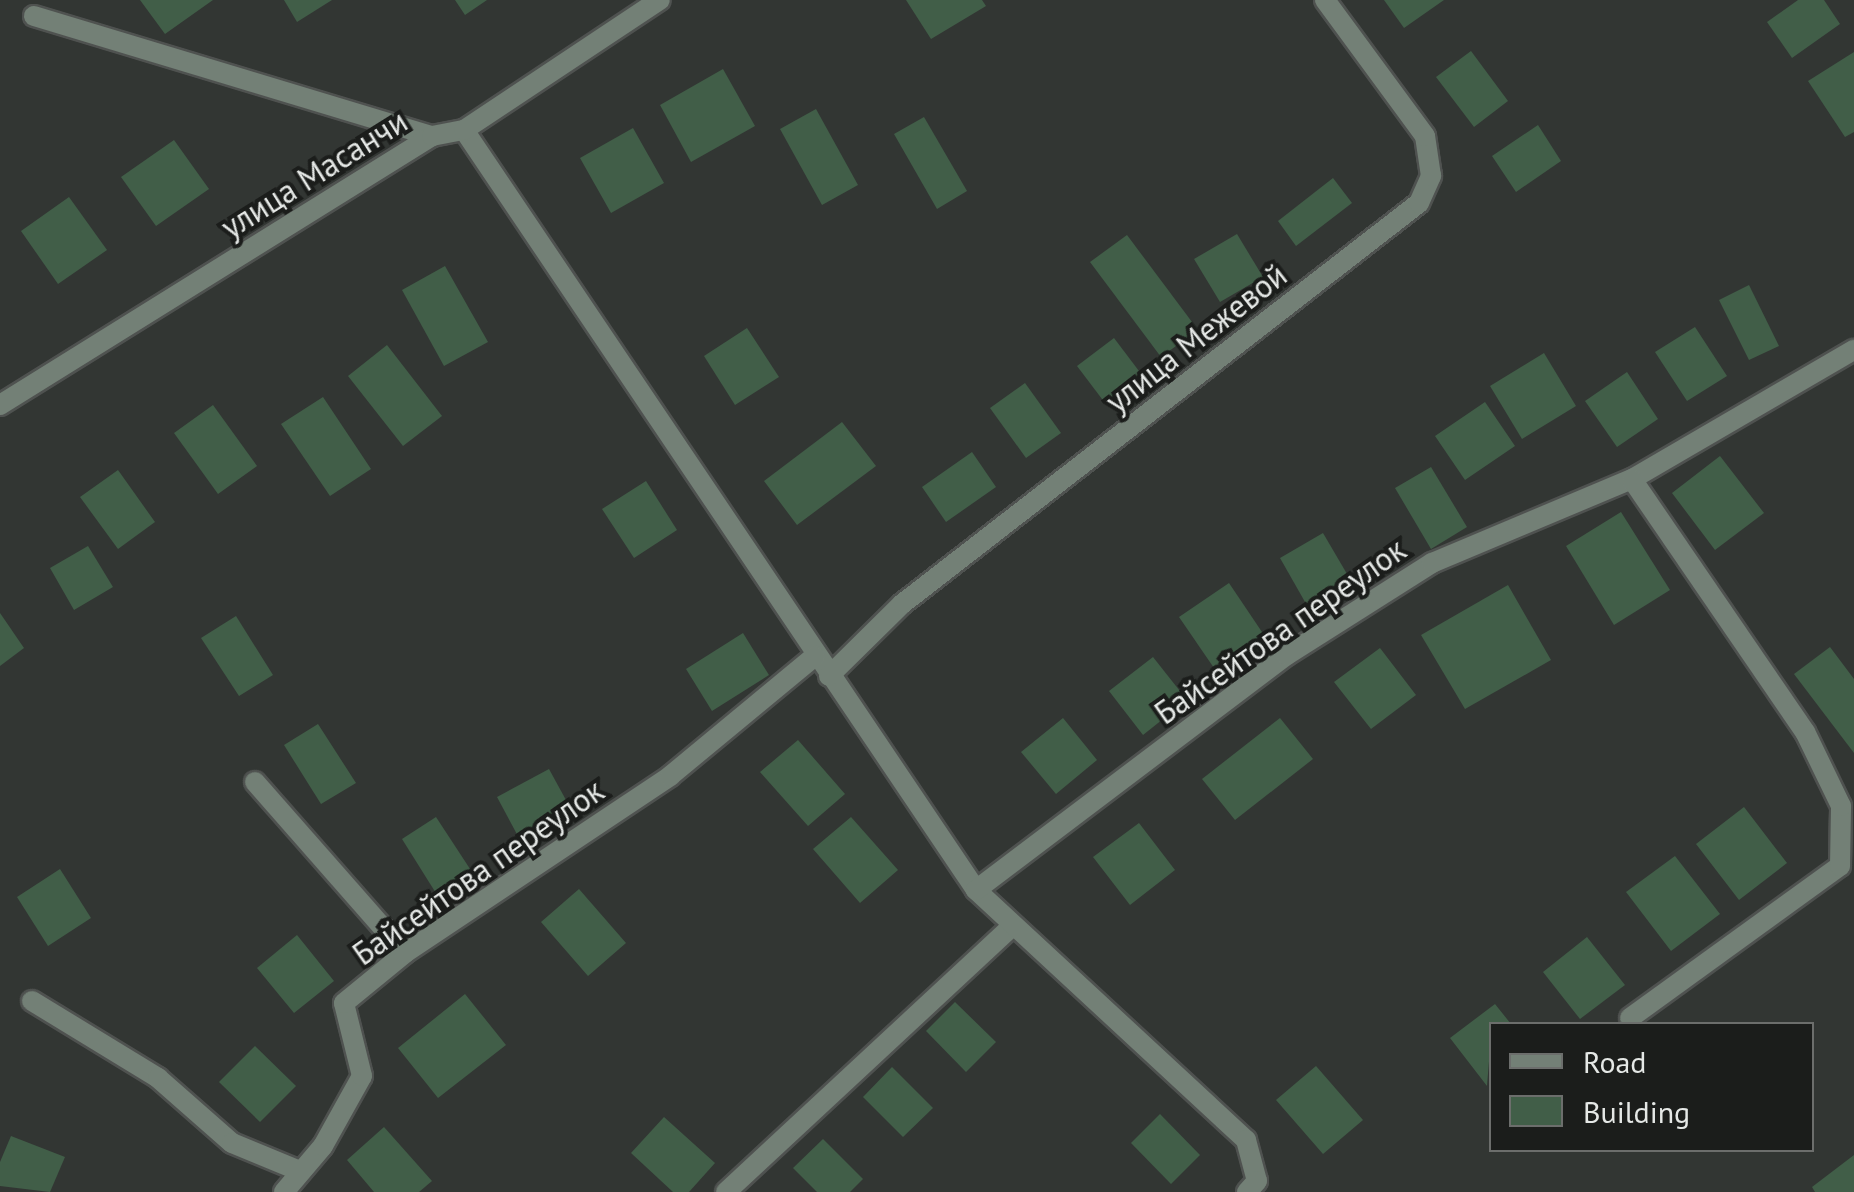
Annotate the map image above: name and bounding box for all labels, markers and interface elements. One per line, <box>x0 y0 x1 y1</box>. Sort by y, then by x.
street label: улица Масанчи <box>214 102 414 246</box>
street label: улица Межевой <box>1098 255 1294 421</box>
street label: Байсейтова переулок <box>1147 530 1413 732</box>
street label: Байсейтова переулок <box>345 771 611 973</box>
legend <box>1489 1022 1814 1152</box>
text: Road <box>1583 1042 1647 1081</box>
text: Building <box>1583 1092 1690 1131</box>

